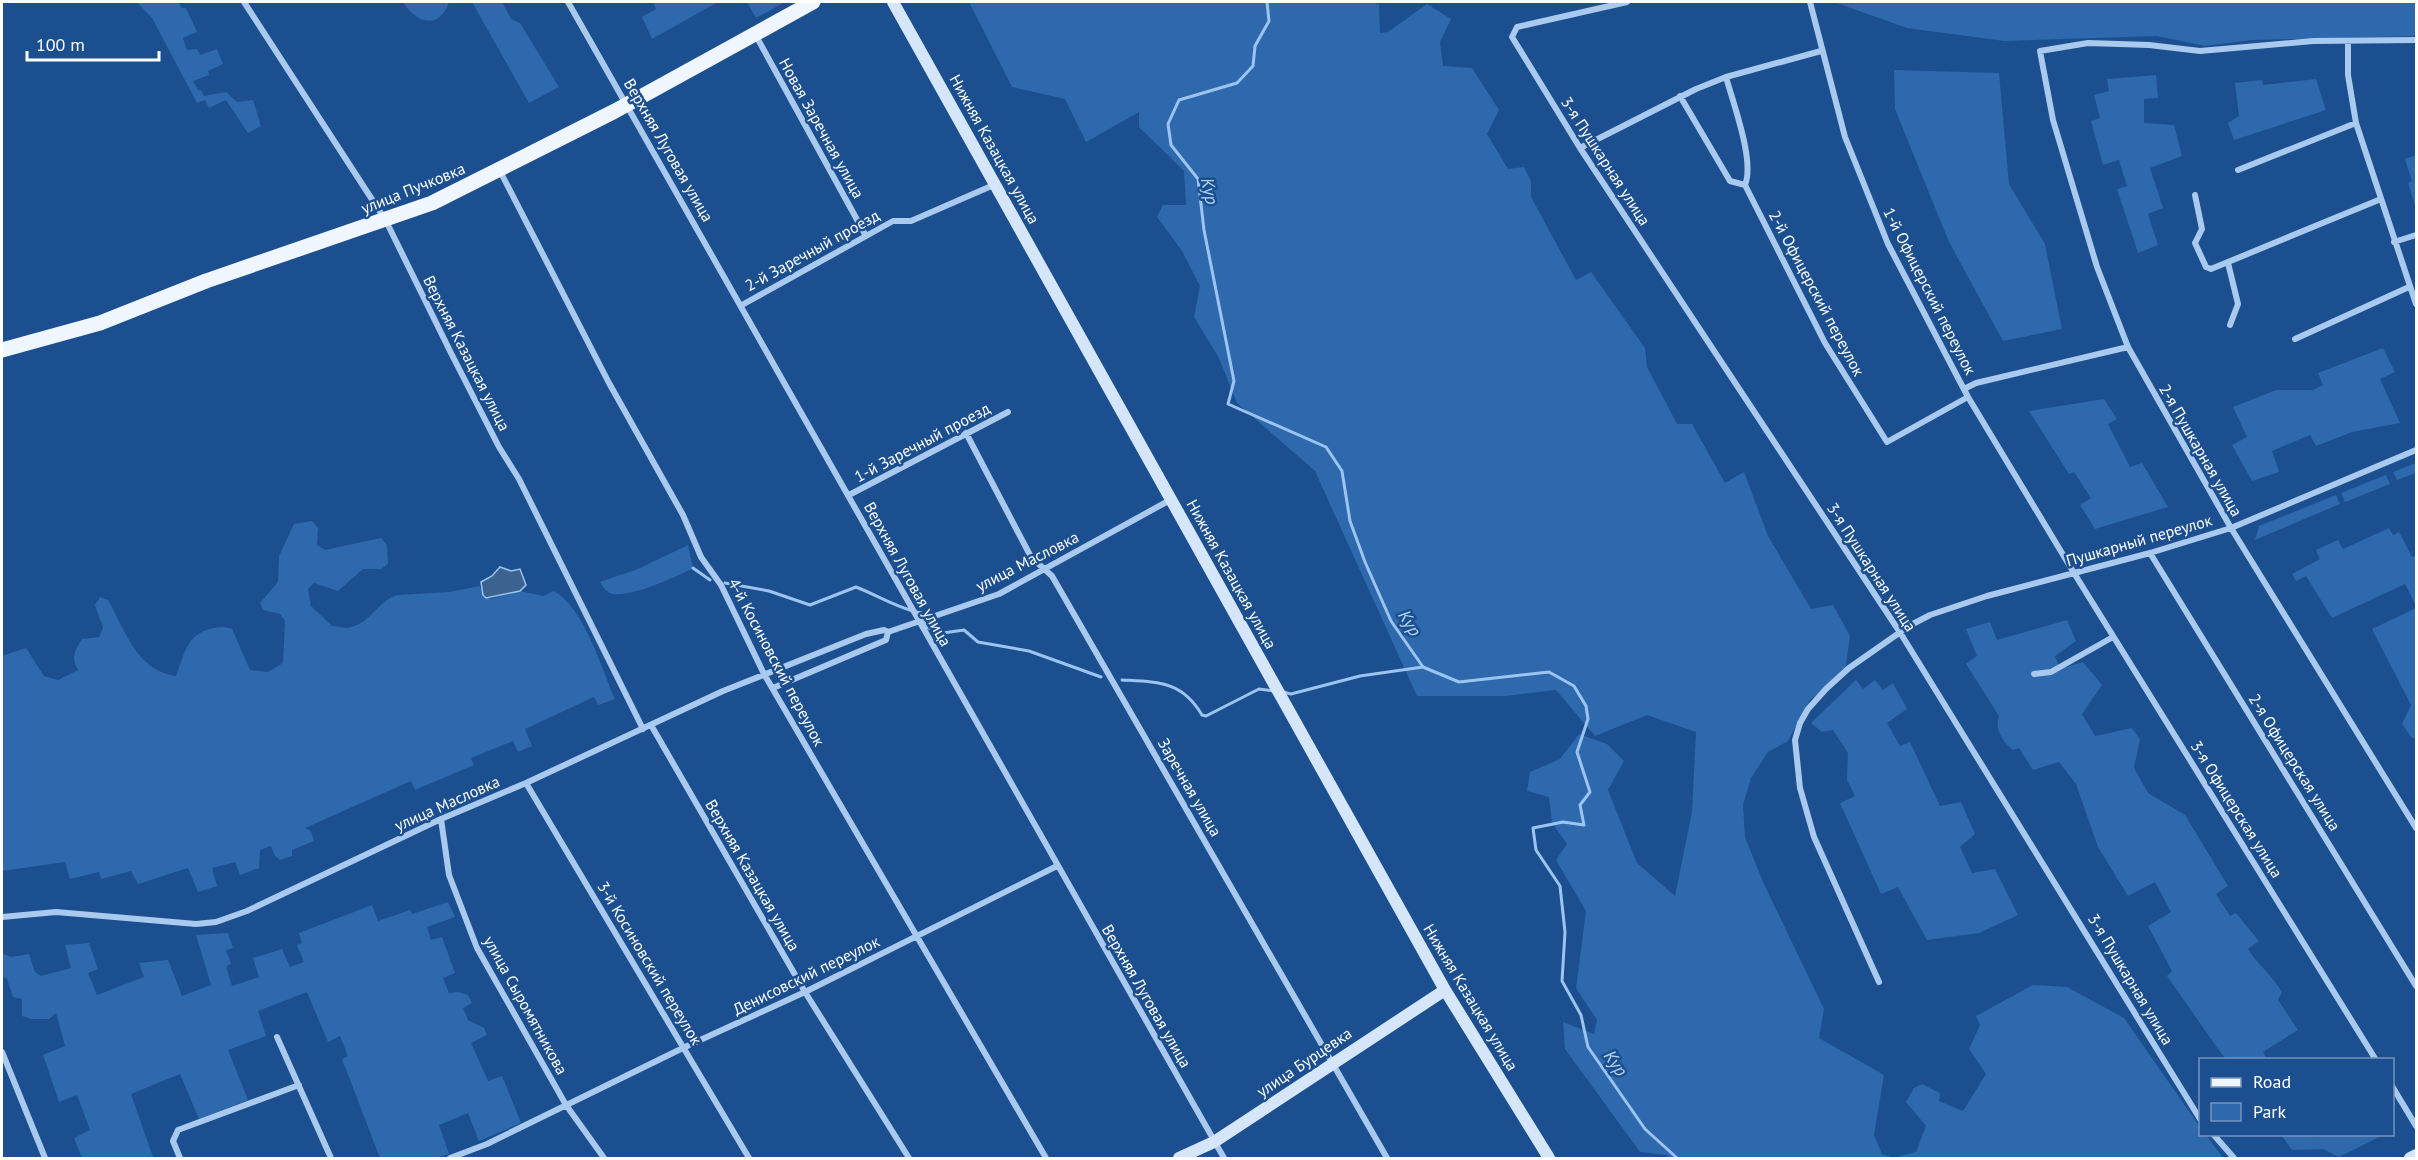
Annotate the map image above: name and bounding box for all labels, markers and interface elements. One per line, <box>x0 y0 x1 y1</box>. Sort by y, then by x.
scale bar <box>27 24 159 62</box>
text: 100 m <box>36 33 85 56</box>
street label: Новая Заречная улица <box>775 54 869 202</box>
street label: Нижняя Казацкая улица <box>946 71 1044 227</box>
street label: Верхняя Луговая улица <box>620 75 718 225</box>
street label: 3-я Пушкарная улица <box>1557 93 1655 229</box>
street label: улица Пучковка <box>358 158 468 218</box>
water label: Кур <box>1196 176 1224 206</box>
street label: 1-й Офицерский переулок <box>1879 204 1981 378</box>
street label: 2-й Заречный проезд <box>741 205 883 295</box>
street label: 2-й Офицерский переулок <box>1765 207 1869 380</box>
street label: Верхняя Казацкая улица <box>419 272 515 434</box>
street label: 2-я Пушкарная улица <box>2155 380 2247 520</box>
street label: 1-й Заречный проезд <box>851 398 993 486</box>
street label: Нижняя Казацкая улица <box>1183 496 1281 652</box>
street label: Верхняя Луговая улица <box>860 498 956 650</box>
street label: 3-я Пушкарная улица <box>1823 499 1921 635</box>
street label: Пушкарный переулок <box>2064 509 2215 570</box>
street label: улица Масловка <box>972 526 1082 596</box>
street label: 4-й Косиновский переулок <box>724 575 830 750</box>
water label: Кур <box>1393 606 1427 640</box>
street label: 2-я Офицерская улица <box>2245 690 2345 834</box>
street label: Заречная улица <box>1154 734 1226 840</box>
street label: 3-я Офицерская улица <box>2187 737 2287 881</box>
street label: улица Масловка <box>391 771 503 835</box>
street label: Верхняя Казацкая улица <box>701 796 805 954</box>
street label: 3-й Косиновский переулок <box>593 878 707 1049</box>
street label: 3-я Пушкарная улица <box>2084 910 2178 1048</box>
street label: Нижняя Казацкая улица <box>1419 920 1523 1074</box>
street label: Верхняя Луговая улица <box>1098 921 1196 1071</box>
street label: Денисовский переулок <box>729 931 883 1019</box>
street label: улица Сыромятникова <box>480 932 572 1078</box>
street label: улица Бурцевка <box>1253 1023 1355 1101</box>
water label: Кур <box>1599 1045 1633 1081</box>
legend <box>2199 1058 2394 1136</box>
text: Road <box>2253 1070 2291 1093</box>
text: Park <box>2253 1100 2286 1123</box>

